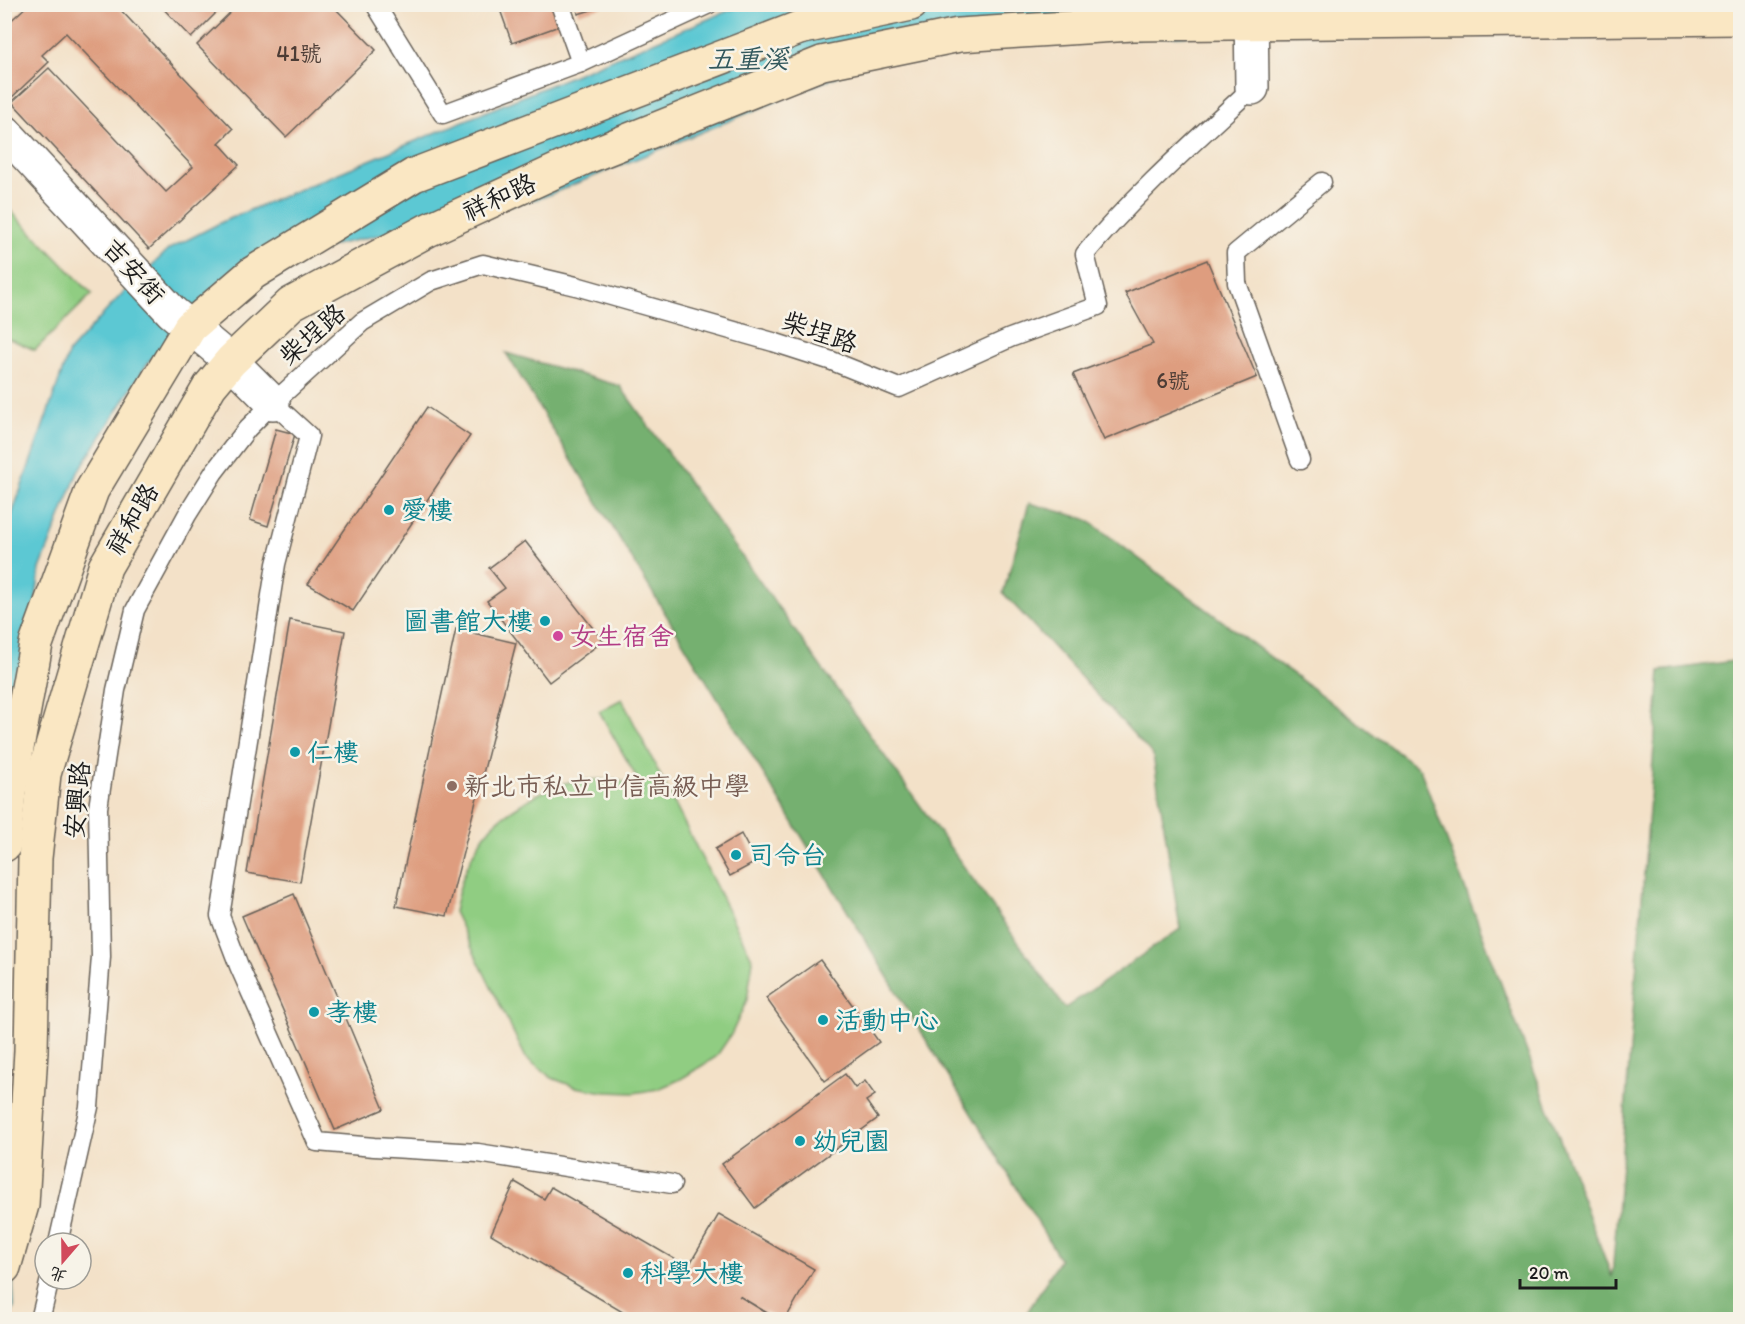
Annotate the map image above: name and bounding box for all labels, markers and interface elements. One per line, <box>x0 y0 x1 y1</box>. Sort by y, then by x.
house number: 41號 <box>276 40 322 67</box>
water label: 五重溪 <box>708 42 790 75</box>
street label: 祥和路 <box>457 166 541 228</box>
street label: 吉安街 <box>96 231 172 311</box>
street label: 柴埕路 <box>272 296 352 372</box>
street label: 柴埕路 <box>778 304 862 360</box>
house number: 6號 <box>1156 367 1190 394</box>
street label: 祥和路 <box>99 477 165 561</box>
place label: 愛樓 <box>401 494 453 526</box>
marker: 愛樓 <box>382 503 396 517</box>
place label: 圖書館大樓 <box>403 605 533 637</box>
marker: 圖書館大樓 <box>538 614 552 628</box>
place label: 女生宿舍 <box>570 620 674 652</box>
marker: 女生宿舍 <box>551 629 565 643</box>
place label: 仁樓 <box>307 736 359 768</box>
marker: 仁樓 <box>288 745 302 759</box>
street label: 安興路 <box>58 760 96 840</box>
place label: 新北市私立中信高級中學 <box>464 770 750 802</box>
marker: 新北市私立中信高級中學 <box>445 779 459 793</box>
place label: 司令台 <box>748 839 826 871</box>
marker: 司令台 <box>729 848 743 862</box>
place label: 孝樓 <box>326 996 378 1028</box>
place label: 活動中心 <box>835 1004 939 1036</box>
marker: 孝樓 <box>307 1005 321 1019</box>
marker: 活動中心 <box>816 1013 830 1027</box>
place label: 幼兒園 <box>812 1125 890 1157</box>
marker: 幼兒園 <box>793 1134 807 1148</box>
north arrow <box>33 1231 93 1291</box>
scale bar <box>1520 1252 1616 1290</box>
place label: 科學大樓 <box>640 1257 744 1289</box>
text: 20 m <box>1529 1262 1569 1284</box>
text: 北 <box>47 1263 69 1286</box>
marker: 科學大樓 <box>621 1266 635 1280</box>

